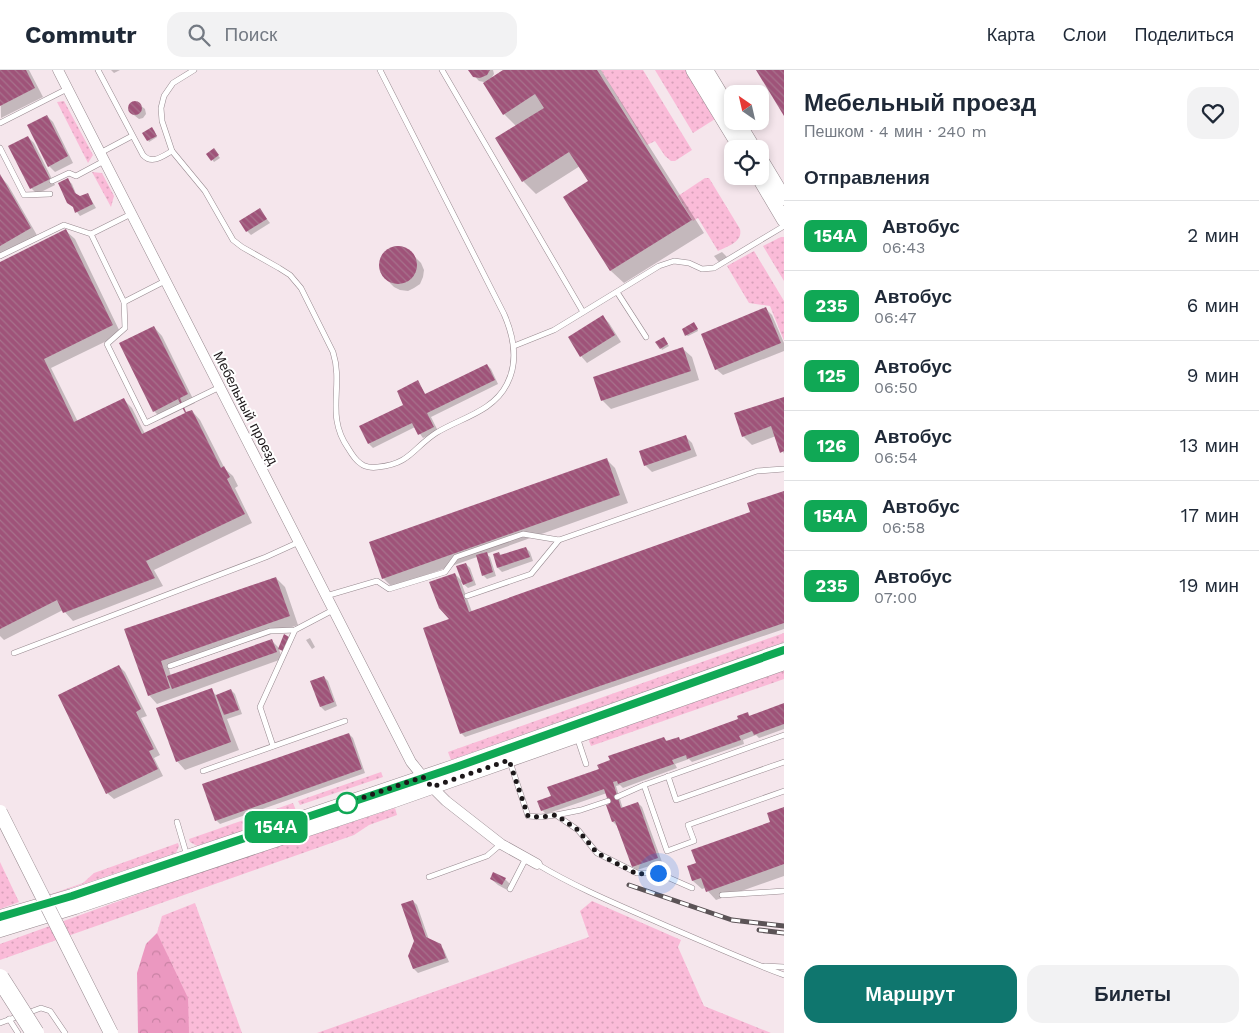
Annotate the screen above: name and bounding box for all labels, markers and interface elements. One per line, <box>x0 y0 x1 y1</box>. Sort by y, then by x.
search box <box>167 12 517 57</box>
text: Commutr <box>25 21 137 49</box>
icon: search <box>185 21 213 49</box>
text: Поиск <box>225 23 277 46</box>
text: Карта <box>987 24 1035 45</box>
text: Слои <box>1063 24 1107 45</box>
text: Поделиться <box>1135 24 1234 45</box>
north arrow <box>724 85 769 130</box>
map controls <box>724 85 769 185</box>
button: heart <box>1187 87 1239 139</box>
text: Мебельный проезд <box>804 89 1036 117</box>
text: Пешком · 4 мин · 240 m <box>804 122 987 141</box>
button: locate <box>724 140 769 185</box>
text: Отправления <box>804 166 930 189</box>
text: Автобус <box>882 215 960 238</box>
text: 2 мин <box>1187 224 1239 247</box>
text: 154А <box>814 225 857 246</box>
text: 06:43 <box>882 238 925 257</box>
text: Автобус <box>874 285 952 308</box>
text: 6 мин <box>1187 294 1239 317</box>
text: 235 <box>816 295 847 316</box>
text: 06:47 <box>874 308 916 327</box>
street label: Мебельный проезд <box>210 348 282 468</box>
text: Автобус <box>874 355 952 378</box>
text: 9 мин <box>1187 364 1239 387</box>
text: 125 <box>817 365 846 386</box>
text: 06:50 <box>874 378 918 397</box>
text: Автобус <box>874 425 952 448</box>
text: 13 мин <box>1180 434 1239 457</box>
text: 126 <box>817 435 846 456</box>
text: 06:54 <box>874 448 918 467</box>
text: Автобус <box>882 495 960 518</box>
text: 17 мин <box>1181 504 1239 527</box>
text: 154А <box>814 505 857 526</box>
text: 06:58 <box>882 518 925 537</box>
text: Автобус <box>874 565 952 588</box>
text: 19 мин <box>1179 574 1239 597</box>
text: 235 <box>816 575 847 596</box>
text: 07:00 <box>874 588 917 607</box>
unlabelled marker <box>336 792 358 814</box>
line badge: 154А <box>241 811 311 843</box>
text: 154А <box>255 816 297 837</box>
your location <box>646 861 671 886</box>
button: Маршрут <box>804 965 1017 1023</box>
button: Билеты <box>1027 965 1239 1023</box>

